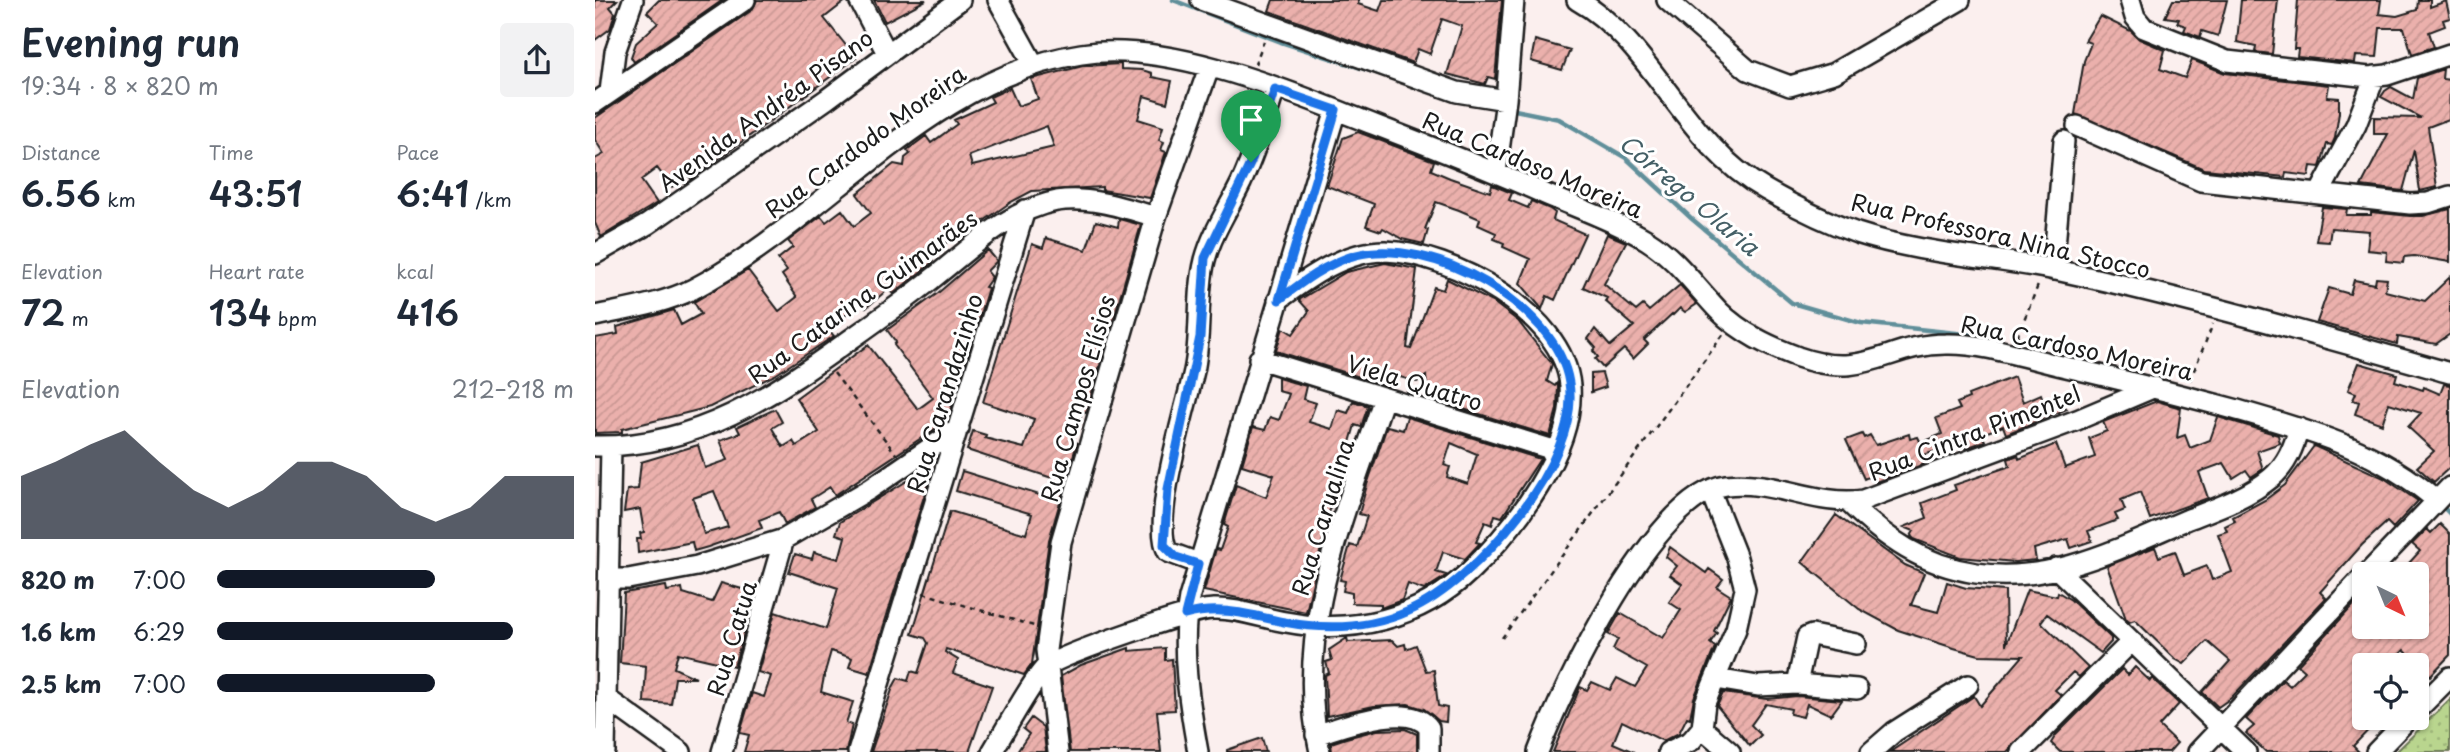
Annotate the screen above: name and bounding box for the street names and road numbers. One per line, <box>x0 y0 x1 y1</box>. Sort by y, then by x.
street label: Avenida Andréa Pisano <box>650 20 880 200</box>
street label: Rua Cardodo Moreira <box>757 56 973 226</box>
street label: Rua Cardoso Moreira <box>1417 102 1649 226</box>
street label: Rua Professora Nina Stocco <box>1848 184 2154 286</box>
street label: Rua Catarina Guimarães <box>740 201 984 391</box>
street label: Rua Carandazinho <box>897 289 991 497</box>
street label: Rua Campos Elísios <box>1031 290 1123 506</box>
street label: Rua Cardoso Moreira <box>1958 305 2197 389</box>
street label: Viela Quatro <box>1343 345 1487 419</box>
street label: Rua Cintra Pimentel <box>1863 375 2085 489</box>
street label: Rua Carualina <box>1282 434 1363 600</box>
street label: Rua Catua <box>697 575 765 700</box>

